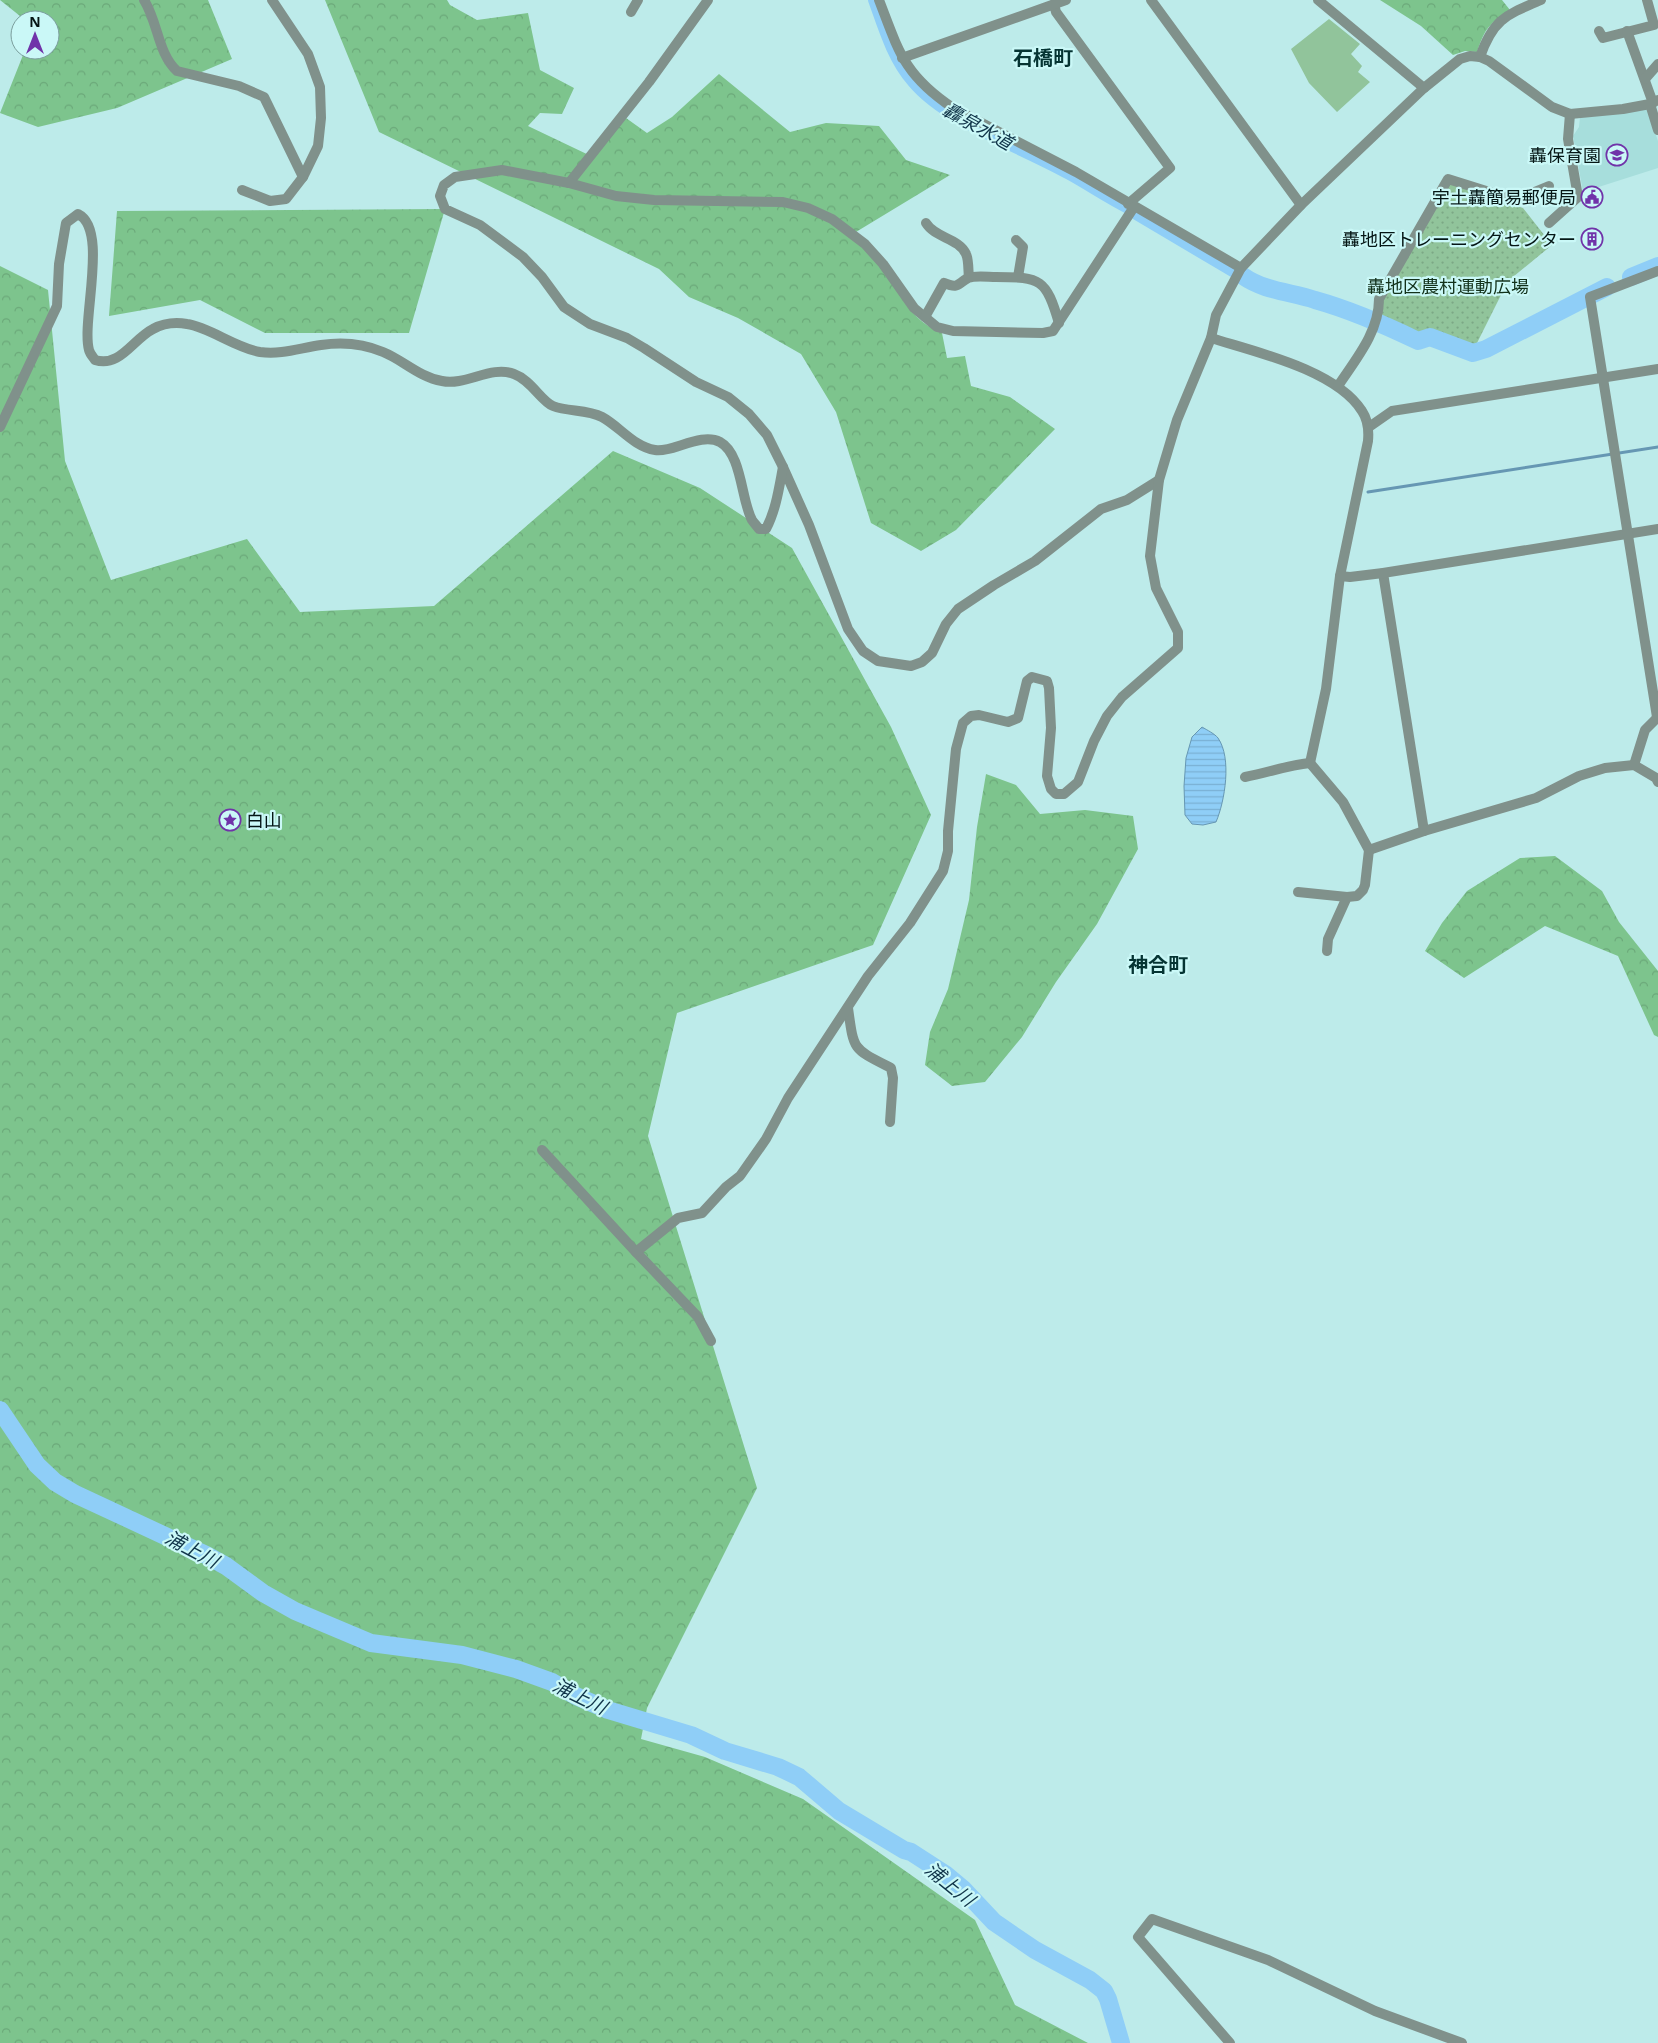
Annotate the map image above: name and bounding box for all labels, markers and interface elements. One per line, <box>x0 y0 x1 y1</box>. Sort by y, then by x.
north arrow <box>10 10 60 60</box>
text: N <box>29 12 41 31</box>
district label: 石橋町 <box>1013 44 1073 71</box>
water label: 轟泉水道 <box>938 96 1020 157</box>
place label: 轟保育園 <box>1529 143 1601 167</box>
school or university icon: 轟保育園 <box>1605 143 1629 167</box>
place label: 宇土轟簡易郵便局 <box>1432 185 1576 209</box>
public building icon: 宇土轟簡易郵便局 <box>1580 185 1604 209</box>
place label: 轟地区トレーニングセンター <box>1342 227 1576 251</box>
building icon: 轟地区トレーニングセンター <box>1580 227 1604 251</box>
park label: 轟地区農村運動広場 <box>1367 274 1529 298</box>
place icon: 白山 <box>218 808 242 832</box>
place label: 白山 <box>246 808 282 832</box>
district label: 神合町 <box>1128 951 1188 978</box>
water label: 浦上川 <box>161 1524 225 1575</box>
water label: 浦上川 <box>549 1672 613 1721</box>
water label: 浦上川 <box>920 1856 982 1913</box>

